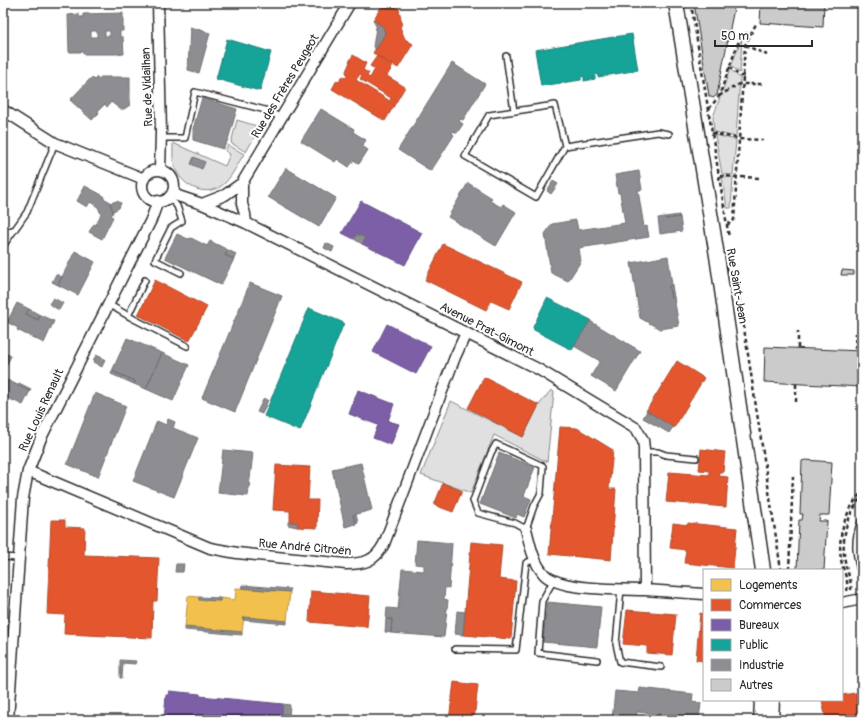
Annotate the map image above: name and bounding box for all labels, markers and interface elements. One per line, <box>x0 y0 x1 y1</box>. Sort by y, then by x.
scale bar <box>715 22 812 48</box>
text: 50 m <box>721 29 749 44</box>
street label: Rue des Frères Peugeot <box>248 31 323 141</box>
street label: Rue de Vidailhan <box>139 47 156 127</box>
street label: Rue Saint-Jean <box>722 247 751 325</box>
street label: Avenue Prat-Gimont <box>437 299 536 360</box>
street label: Rue Louis Renault <box>16 366 67 454</box>
street label: Rue André Citroën <box>258 536 352 559</box>
legend <box>703 569 843 701</box>
text: Logements <box>739 578 798 593</box>
text: Commerces <box>739 598 802 613</box>
text: Bureaux <box>739 618 779 633</box>
text: Public <box>739 638 769 653</box>
text: Industrie <box>739 658 784 673</box>
text: Autres <box>739 678 773 693</box>

